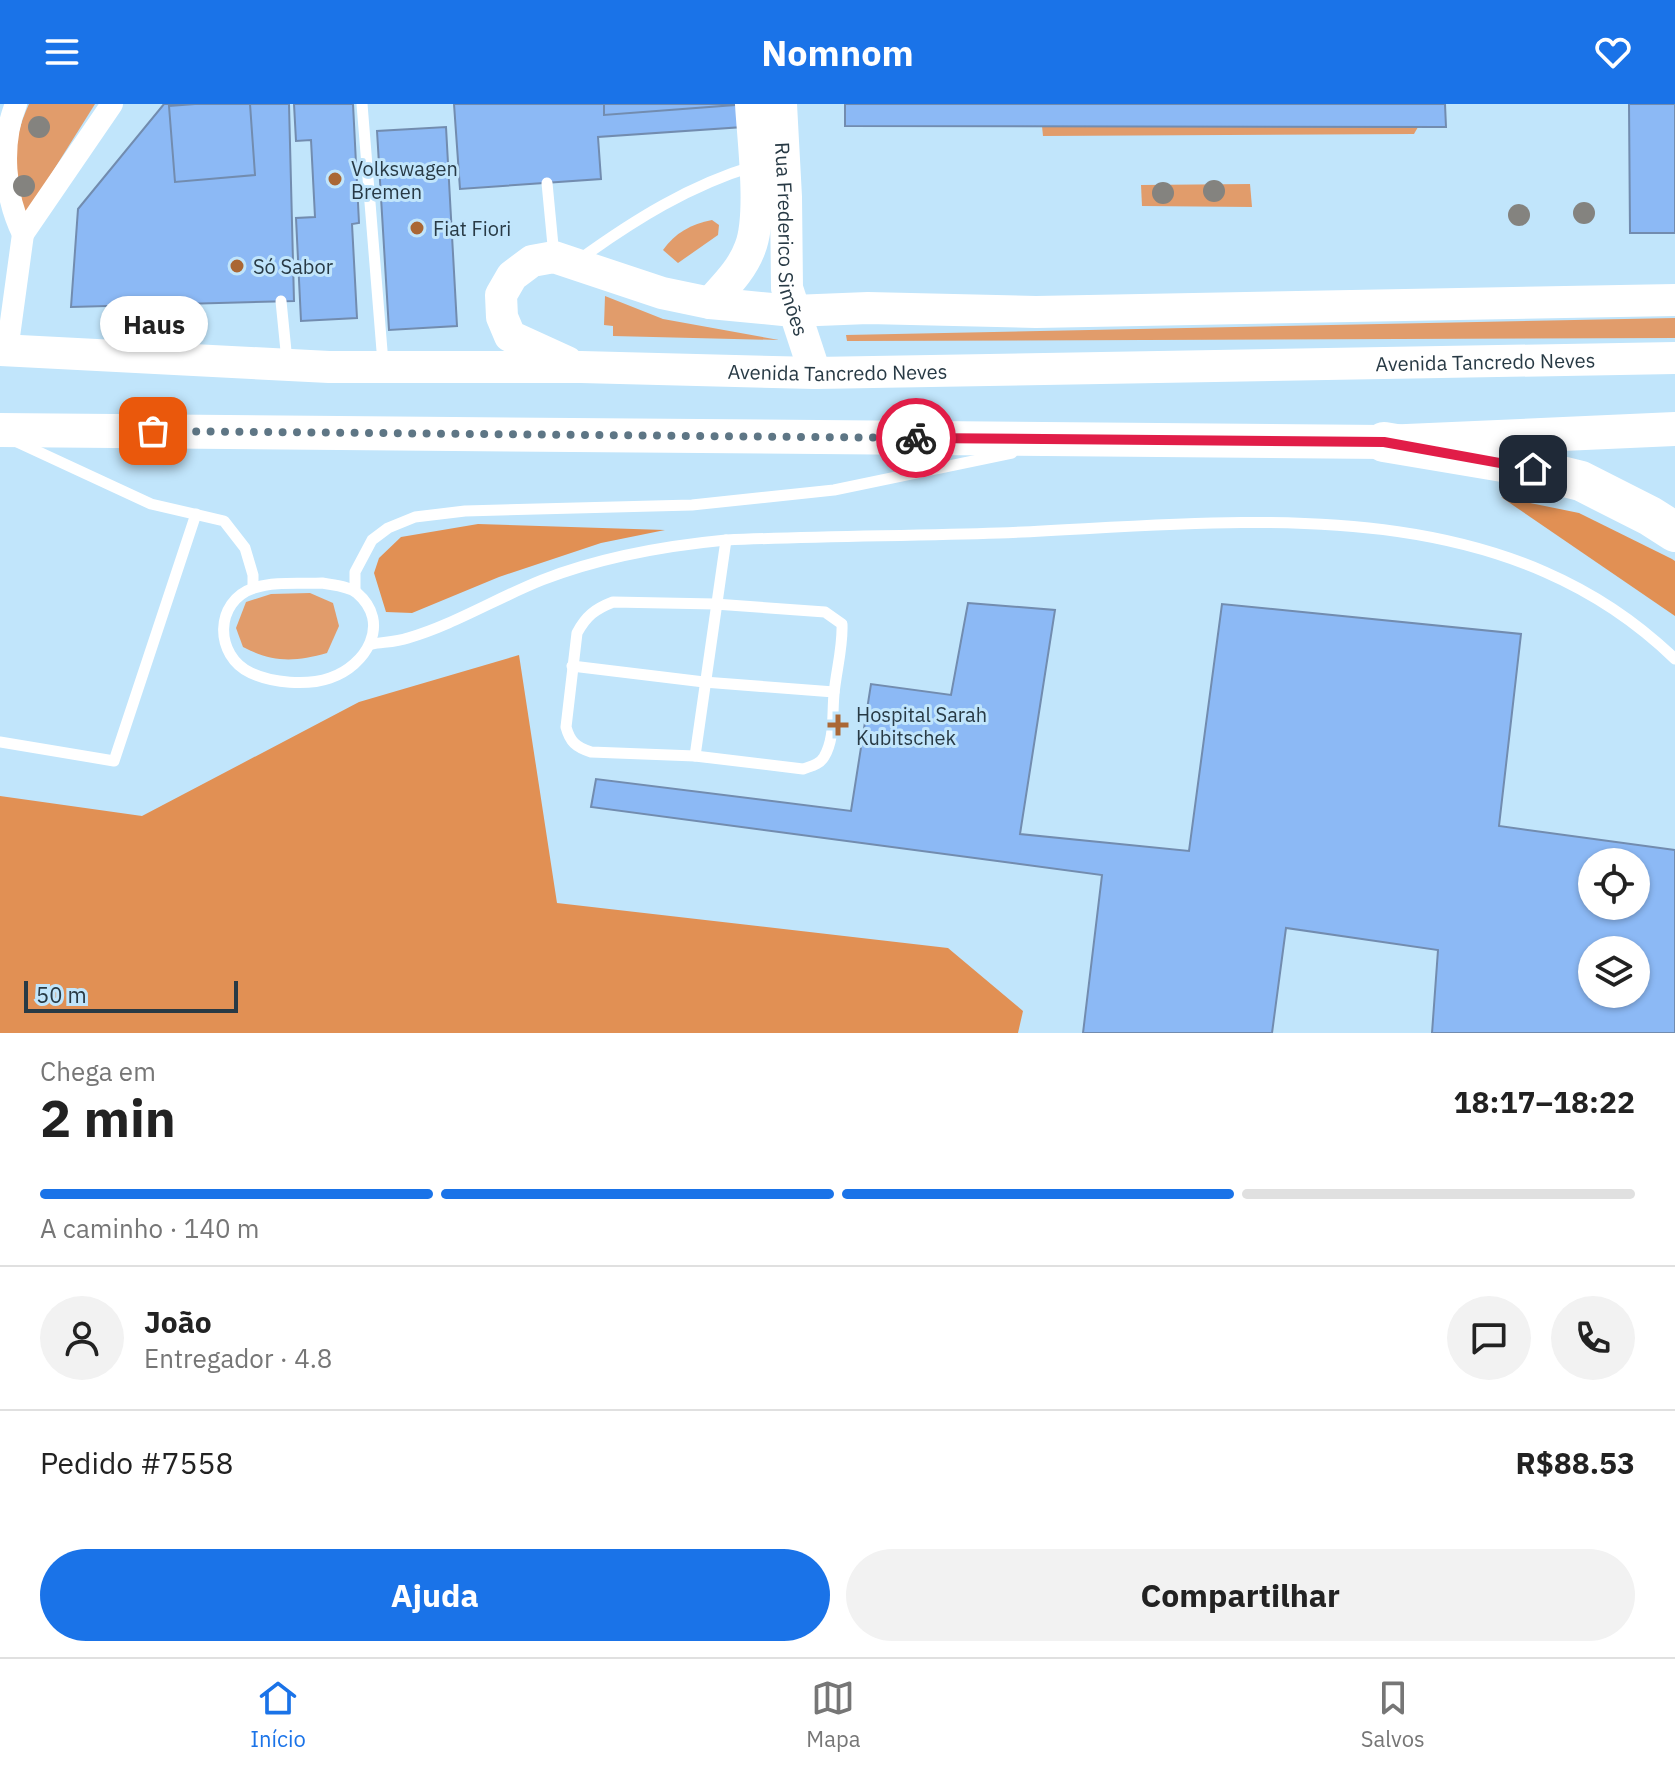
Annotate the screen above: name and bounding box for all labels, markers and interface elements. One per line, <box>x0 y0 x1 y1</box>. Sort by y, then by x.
text: Nomnom <box>761 29 914 76</box>
icon: menu <box>40 30 84 74</box>
icon: heart <box>1591 30 1635 74</box>
street label: Rua Frederico Simões <box>770 141 815 339</box>
place label: Volkswagen Bremen <box>351 155 458 205</box>
marker: Volkswagen Bremen <box>326 170 344 188</box>
place label: Fiat Fiori <box>433 215 511 242</box>
marker: Fiat Fiori <box>408 219 426 237</box>
place label: Só Sabor <box>253 253 333 280</box>
marker: Só Sabor <box>228 257 246 275</box>
callout: Haus <box>99 295 207 351</box>
text: Haus <box>123 307 185 341</box>
street label: Avenida Tancredo Neves <box>1375 346 1596 377</box>
street label: Avenida Tancredo Neves <box>727 357 948 387</box>
pin <box>119 397 187 465</box>
courier <box>876 398 956 478</box>
icon: bag <box>131 409 175 453</box>
icon: bike <box>894 416 938 460</box>
pin <box>1499 435 1567 503</box>
icon: home <box>1511 447 1555 491</box>
place label: Hospital Sarah Kubitschek <box>856 701 987 751</box>
marker: Hospital Sarah Kubitschek <box>827 714 849 736</box>
map controls <box>1578 848 1650 1008</box>
button: locate <box>1578 848 1650 920</box>
button: layers <box>1578 936 1650 1008</box>
scale bar <box>24 977 238 1013</box>
text: 50 m <box>36 980 87 1009</box>
text: Chega em <box>40 1054 156 1088</box>
text: 18:17–18:22 <box>1454 1082 1635 1121</box>
text: 2 min <box>40 1084 176 1151</box>
text: A caminho · 140 m <box>40 1211 259 1245</box>
button: person <box>40 1296 124 1380</box>
button: chat <box>1447 1296 1531 1380</box>
button: phone <box>1551 1296 1635 1380</box>
text: João <box>144 1302 212 1341</box>
text: Entregador · 4.8 <box>144 1341 332 1375</box>
text: Pedido #7558 <box>40 1443 234 1482</box>
text: R$88.53 <box>1515 1443 1635 1482</box>
button: Ajuda <box>40 1549 830 1641</box>
button: Compartilhar <box>846 1549 1635 1641</box>
tab: Início <box>250 1676 306 1753</box>
tab: Mapa <box>806 1676 860 1753</box>
tab: Salvos <box>1361 1676 1425 1753</box>

